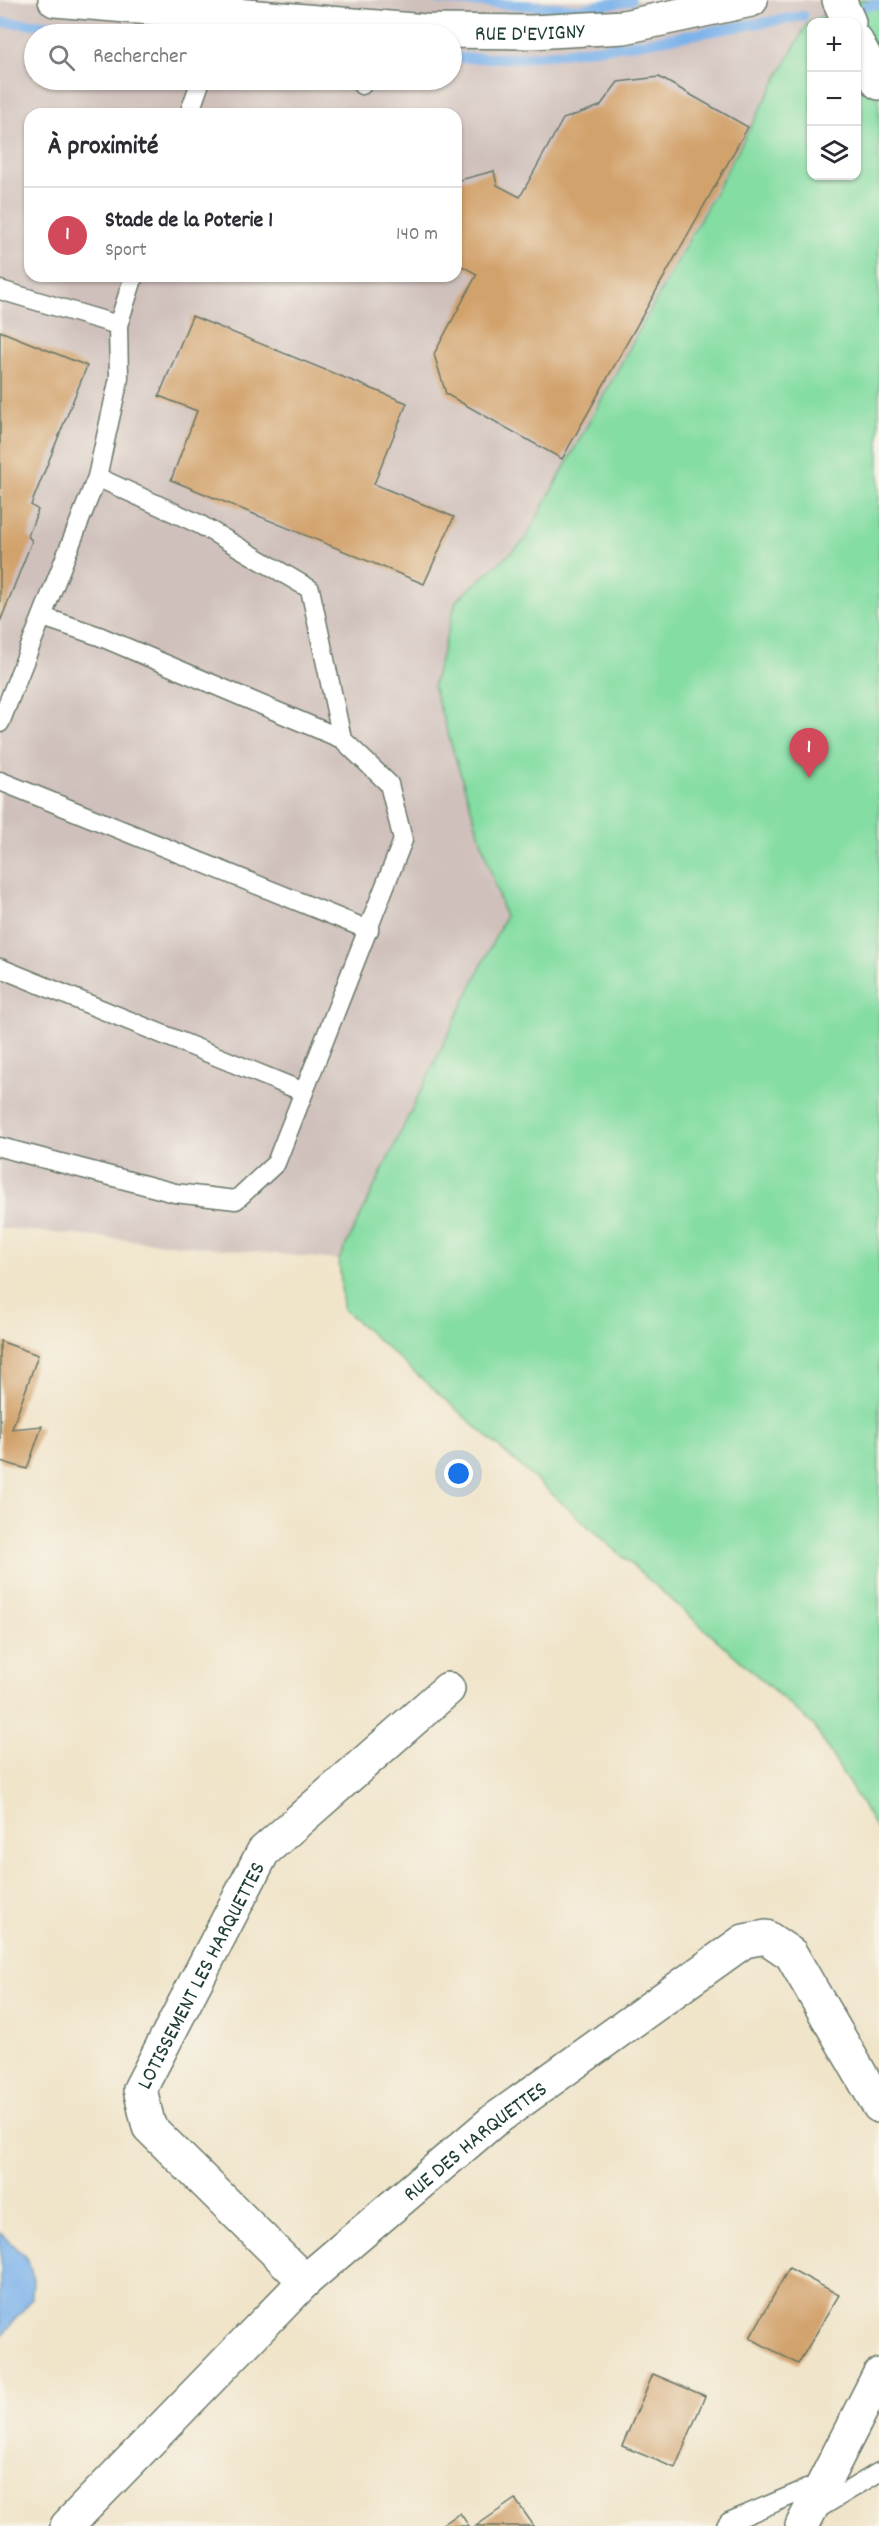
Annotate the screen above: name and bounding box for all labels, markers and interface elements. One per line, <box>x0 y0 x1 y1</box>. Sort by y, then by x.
street label: RUE D'EVIGNY <box>475 17 586 51</box>
map controls <box>807 18 861 180</box>
button: + <box>807 18 861 72</box>
search box <box>24 24 462 90</box>
icon: search <box>45 41 78 74</box>
text: Rechercher <box>93 42 187 73</box>
button: − <box>807 72 861 126</box>
button: layers <box>807 126 861 180</box>
text: À proximité <box>48 129 158 166</box>
text: Stade de la Poterie 1 <box>105 206 273 237</box>
text: 1 <box>65 221 70 249</box>
text: 140 m <box>396 221 438 249</box>
text: Sport <box>105 237 147 265</box>
pin: 1 <box>790 728 828 778</box>
your location <box>444 1459 473 1488</box>
street label: LOTISSEMENT LES HARQUETTES <box>130 1857 274 2096</box>
street label: RUE DES HARQUETTES <box>398 2075 555 2210</box>

